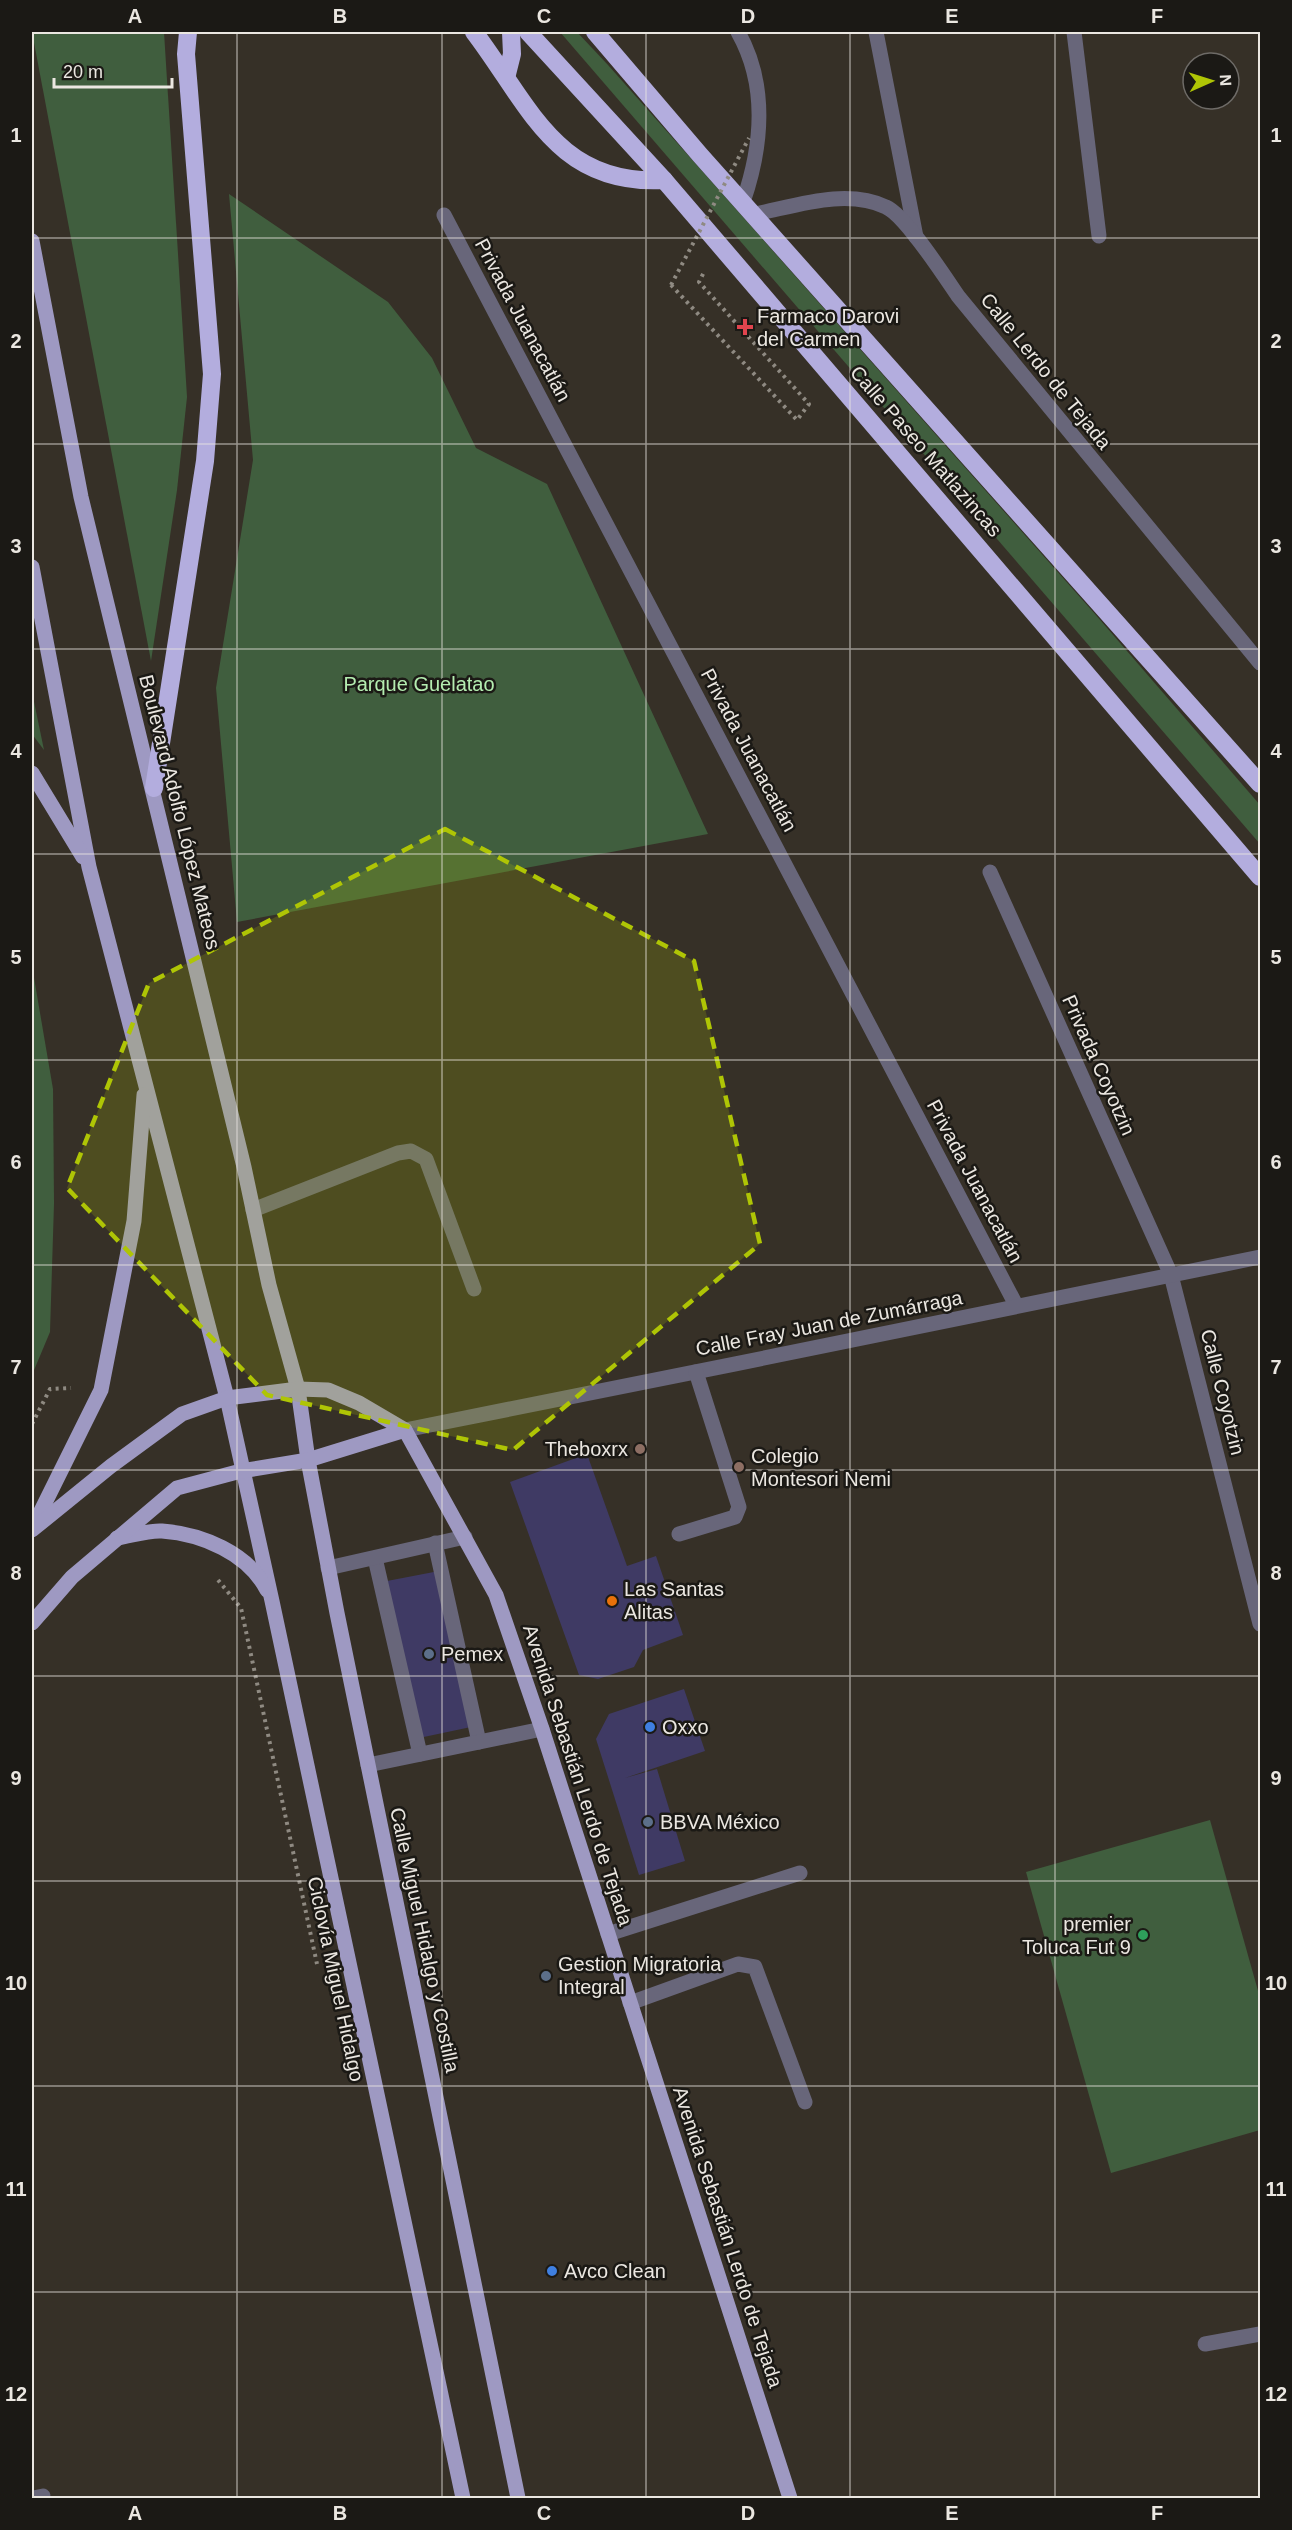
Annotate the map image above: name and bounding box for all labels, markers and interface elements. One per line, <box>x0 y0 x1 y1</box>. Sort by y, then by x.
text: A <box>128 5 142 27</box>
text: B <box>333 5 347 27</box>
text: C <box>537 5 551 27</box>
text: D <box>741 5 755 27</box>
text: E <box>945 5 959 27</box>
text: F <box>1151 5 1163 27</box>
scale bar <box>54 51 172 89</box>
north arrow <box>1181 51 1241 111</box>
text: 20 m <box>63 62 103 82</box>
text: N <box>1217 74 1234 86</box>
text: 1 <box>10 124 22 146</box>
text: 1 <box>1270 124 1282 146</box>
street label: Privada Juanacatlán <box>471 235 575 405</box>
street label: Calle Lerdo de Tejada <box>976 289 1116 454</box>
place label: Farmaco Darovi del Carmen <box>757 305 899 350</box>
marker: Farmaco Darovi del Carmen <box>738 320 752 334</box>
text: 2 <box>10 330 22 352</box>
text: 2 <box>1270 330 1282 352</box>
street label: Calle Paseo Matlazincas <box>846 361 1006 541</box>
text: 3 <box>10 535 22 557</box>
text: 3 <box>1270 535 1282 557</box>
street label: Privada Juanacatlán <box>697 665 801 835</box>
street label: Boulevard Adolfo López Mateos <box>135 672 225 952</box>
park label: Parque Guelatao <box>343 673 495 695</box>
text: 4 <box>10 740 22 762</box>
text: 4 <box>1270 740 1282 762</box>
text: 5 <box>10 946 22 968</box>
text: 5 <box>1270 946 1282 968</box>
street label: Privada Coyotzin <box>1058 991 1140 1139</box>
street label: Privada Juanacatlán <box>923 1096 1027 1266</box>
text: 6 <box>10 1151 22 1173</box>
text: 6 <box>1270 1151 1282 1173</box>
street label: Calle Fray Juan de Zumárraga <box>694 1286 965 1360</box>
street label: Calle Coyotzin <box>1197 1327 1249 1457</box>
text: 7 <box>10 1356 22 1378</box>
text: 7 <box>1270 1356 1282 1378</box>
place label: Theboxrx <box>545 1438 628 1460</box>
marker: Theboxrx <box>633 1442 647 1456</box>
place label: Colegio Montesori Nemi <box>751 1445 891 1490</box>
marker: Colegio Montesori Nemi <box>732 1460 746 1474</box>
text: 8 <box>10 1562 22 1584</box>
text: 8 <box>1270 1562 1282 1584</box>
place label: Las Santas Alitas <box>624 1578 724 1623</box>
marker: Las Santas Alitas <box>605 1594 619 1608</box>
street label: Avenida Sebastián Lerdo de Tejada <box>519 1622 637 1929</box>
place label: Pemex <box>441 1643 503 1665</box>
marker: Pemex <box>422 1647 436 1661</box>
place label: Oxxo <box>662 1716 709 1738</box>
marker: Oxxo <box>643 1720 657 1734</box>
text: 9 <box>10 1767 22 1789</box>
text: 9 <box>1270 1767 1282 1789</box>
street label: Calle Miguel Hidalgo y Costilla <box>386 1806 464 2075</box>
place label: BBVA México <box>660 1811 780 1833</box>
marker: BBVA México <box>641 1815 655 1829</box>
street label: Ciclovía Miguel Hidalgo <box>304 1875 368 2083</box>
place label: premier Toluca Fut 9 <box>1022 1913 1131 1958</box>
marker: premier Toluca Fut 9 <box>1136 1928 1150 1942</box>
place label: Gestion Migratoria Integral <box>558 1953 722 1998</box>
marker: Gestion Migratoria Integral <box>539 1969 553 1983</box>
text: 10 <box>5 1972 27 1994</box>
text: 10 <box>1265 1972 1287 1994</box>
street label: Avenida Sebastián Lerdo de Tejada <box>669 2084 787 2391</box>
text: 11 <box>5 2178 27 2200</box>
text: 11 <box>1265 2178 1287 2200</box>
place label: Avco Clean <box>564 2260 666 2282</box>
marker: Avco Clean <box>545 2264 559 2278</box>
text: 12 <box>5 2383 27 2405</box>
text: 12 <box>1265 2383 1287 2405</box>
text: A <box>128 2502 142 2524</box>
text: B <box>333 2502 347 2524</box>
text: C <box>537 2502 551 2524</box>
text: D <box>741 2502 755 2524</box>
text: E <box>945 2502 959 2524</box>
text: F <box>1151 2502 1163 2524</box>

